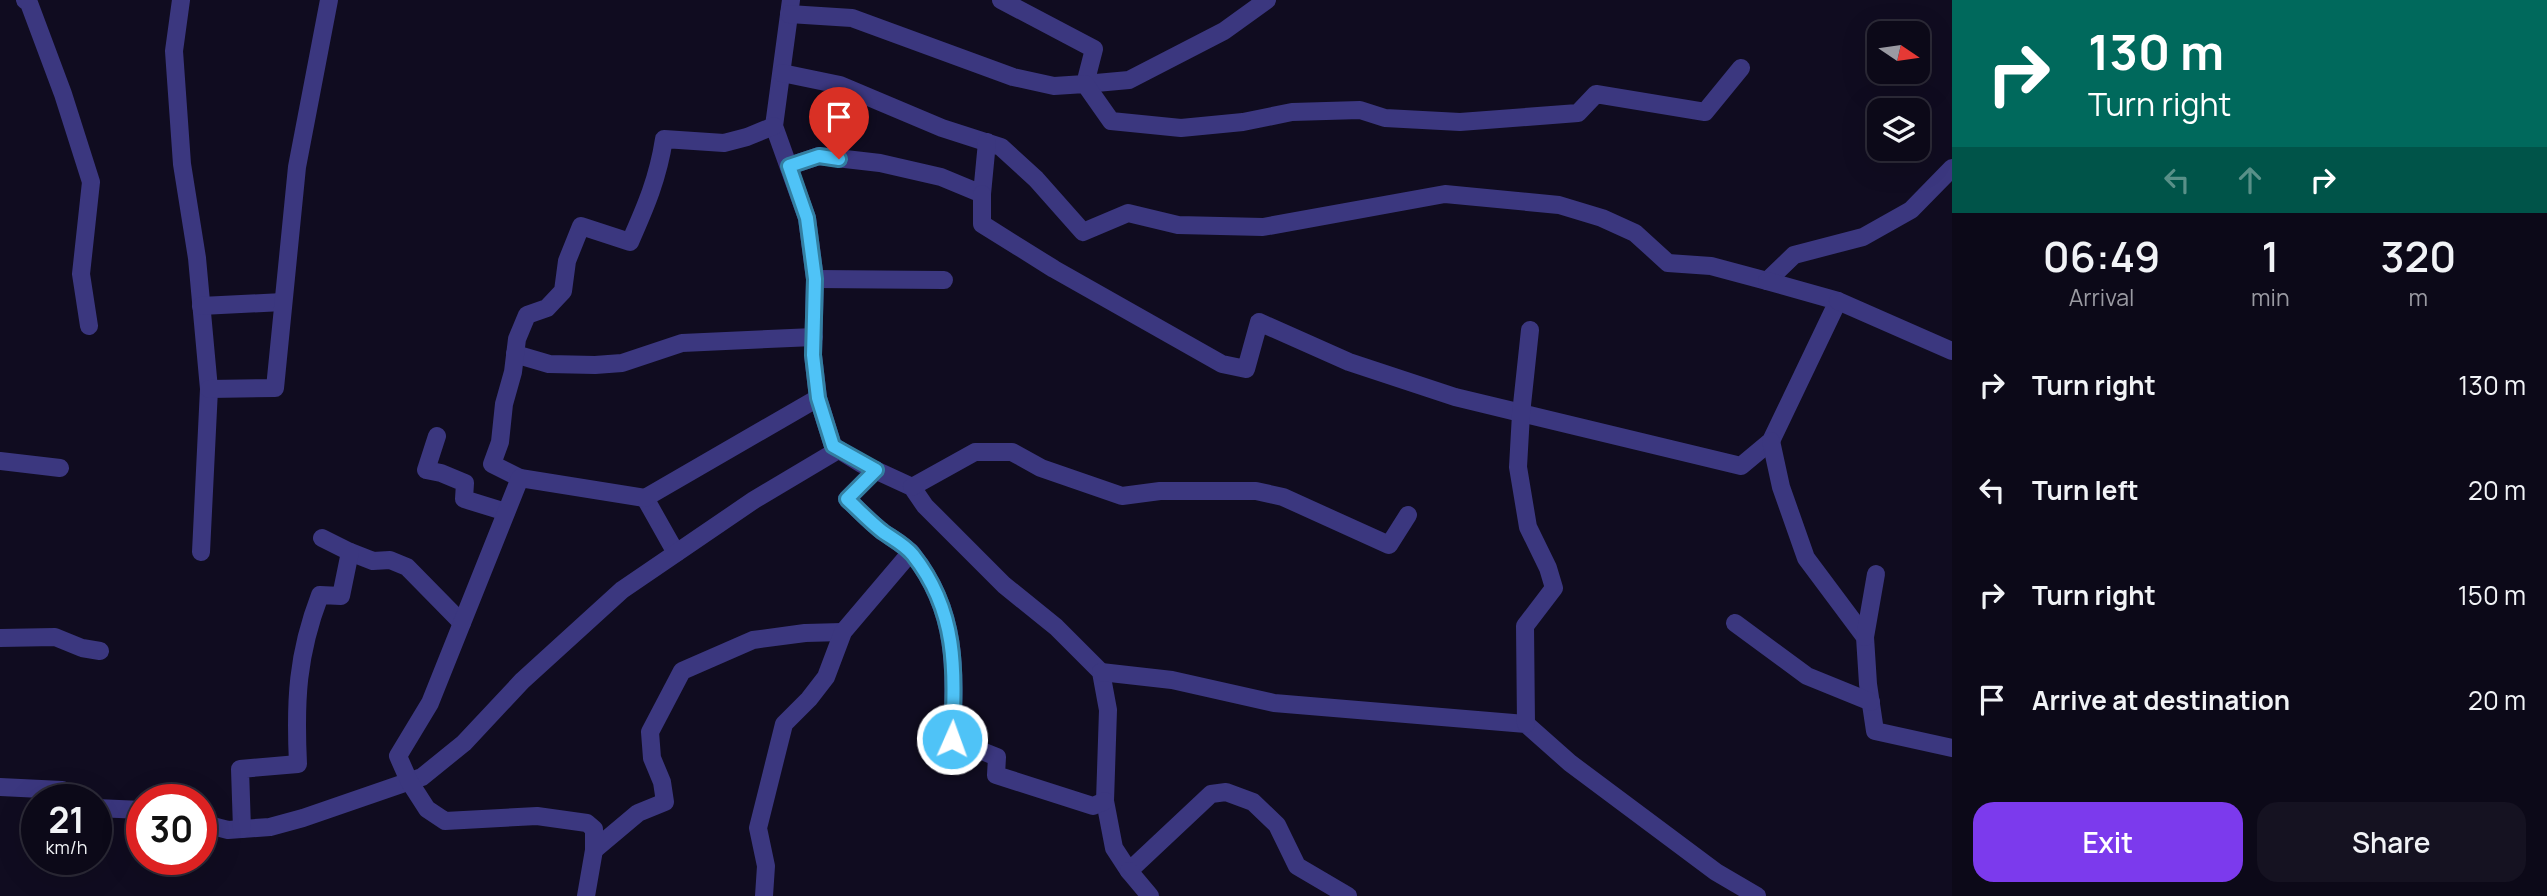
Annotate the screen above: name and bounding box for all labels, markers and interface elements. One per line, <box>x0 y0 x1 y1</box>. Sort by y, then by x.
text: 130 m <box>2088 18 2224 85</box>
north arrow <box>1867 21 1930 84</box>
map controls <box>1867 21 1930 161</box>
icon: right <box>1973 28 2064 119</box>
text: Turn right <box>2088 82 2231 126</box>
pin <box>809 87 869 159</box>
icon: arrive <box>820 98 858 136</box>
button: layers <box>1867 98 1930 161</box>
icon: left <box>2158 161 2196 199</box>
icon: ahead <box>2231 161 2269 199</box>
icon: right <box>2304 161 2342 199</box>
text: 06:49 <box>2043 227 2160 285</box>
text: 1 <box>2262 227 2279 285</box>
text: 320 <box>2381 227 2456 285</box>
text: Arrival <box>2069 281 2134 313</box>
text: min <box>2251 281 2290 313</box>
text: m <box>2409 281 2428 313</box>
icon: right <box>1973 366 2011 404</box>
text: Turn right <box>2032 367 2156 403</box>
text: 130 m <box>2458 367 2526 403</box>
icon: left <box>1973 471 2011 509</box>
text: Turn left <box>2032 472 2139 508</box>
text: 20 m <box>2468 472 2526 508</box>
icon: right <box>1973 576 2011 614</box>
text: Turn right <box>2032 577 2156 613</box>
text: 150 m <box>2458 577 2526 613</box>
icon: arrive <box>1973 681 2011 719</box>
text: Arrive at destination <box>2032 682 2290 718</box>
text: 20 m <box>2468 682 2526 718</box>
position arrow <box>915 702 989 776</box>
speed limit sign: 30 <box>126 784 217 875</box>
text: 21 <box>48 796 85 844</box>
button: Exit <box>1973 802 2243 882</box>
button: Share <box>2257 802 2526 882</box>
text: km/h <box>46 835 87 859</box>

